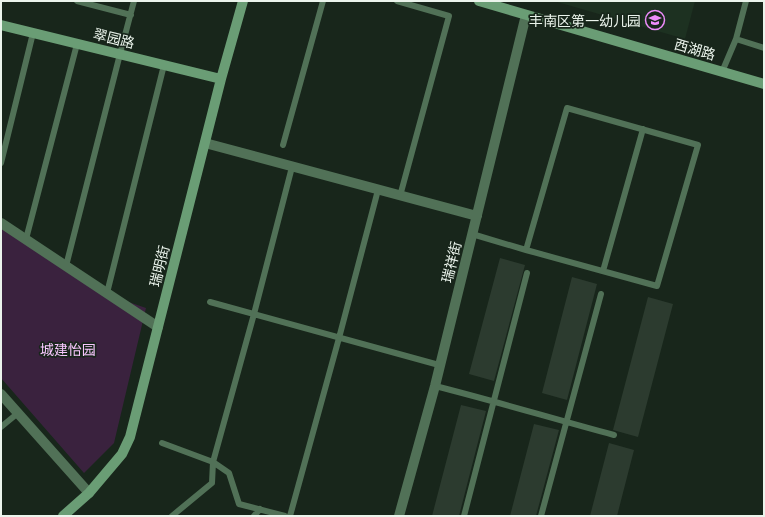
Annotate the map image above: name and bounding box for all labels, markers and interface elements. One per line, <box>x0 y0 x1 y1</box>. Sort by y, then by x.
school or university icon: 丰南区第一幼儿园 <box>644 9 666 31</box>
place label: 丰南区第一幼儿园 <box>529 11 641 30</box>
street label: 翠园路 <box>91 24 137 52</box>
street label: 西湖路 <box>672 34 718 64</box>
street label: 瑞祥街 <box>437 239 465 285</box>
street label: 瑞明街 <box>145 243 173 289</box>
park label: 城建怡园 <box>40 340 96 359</box>

